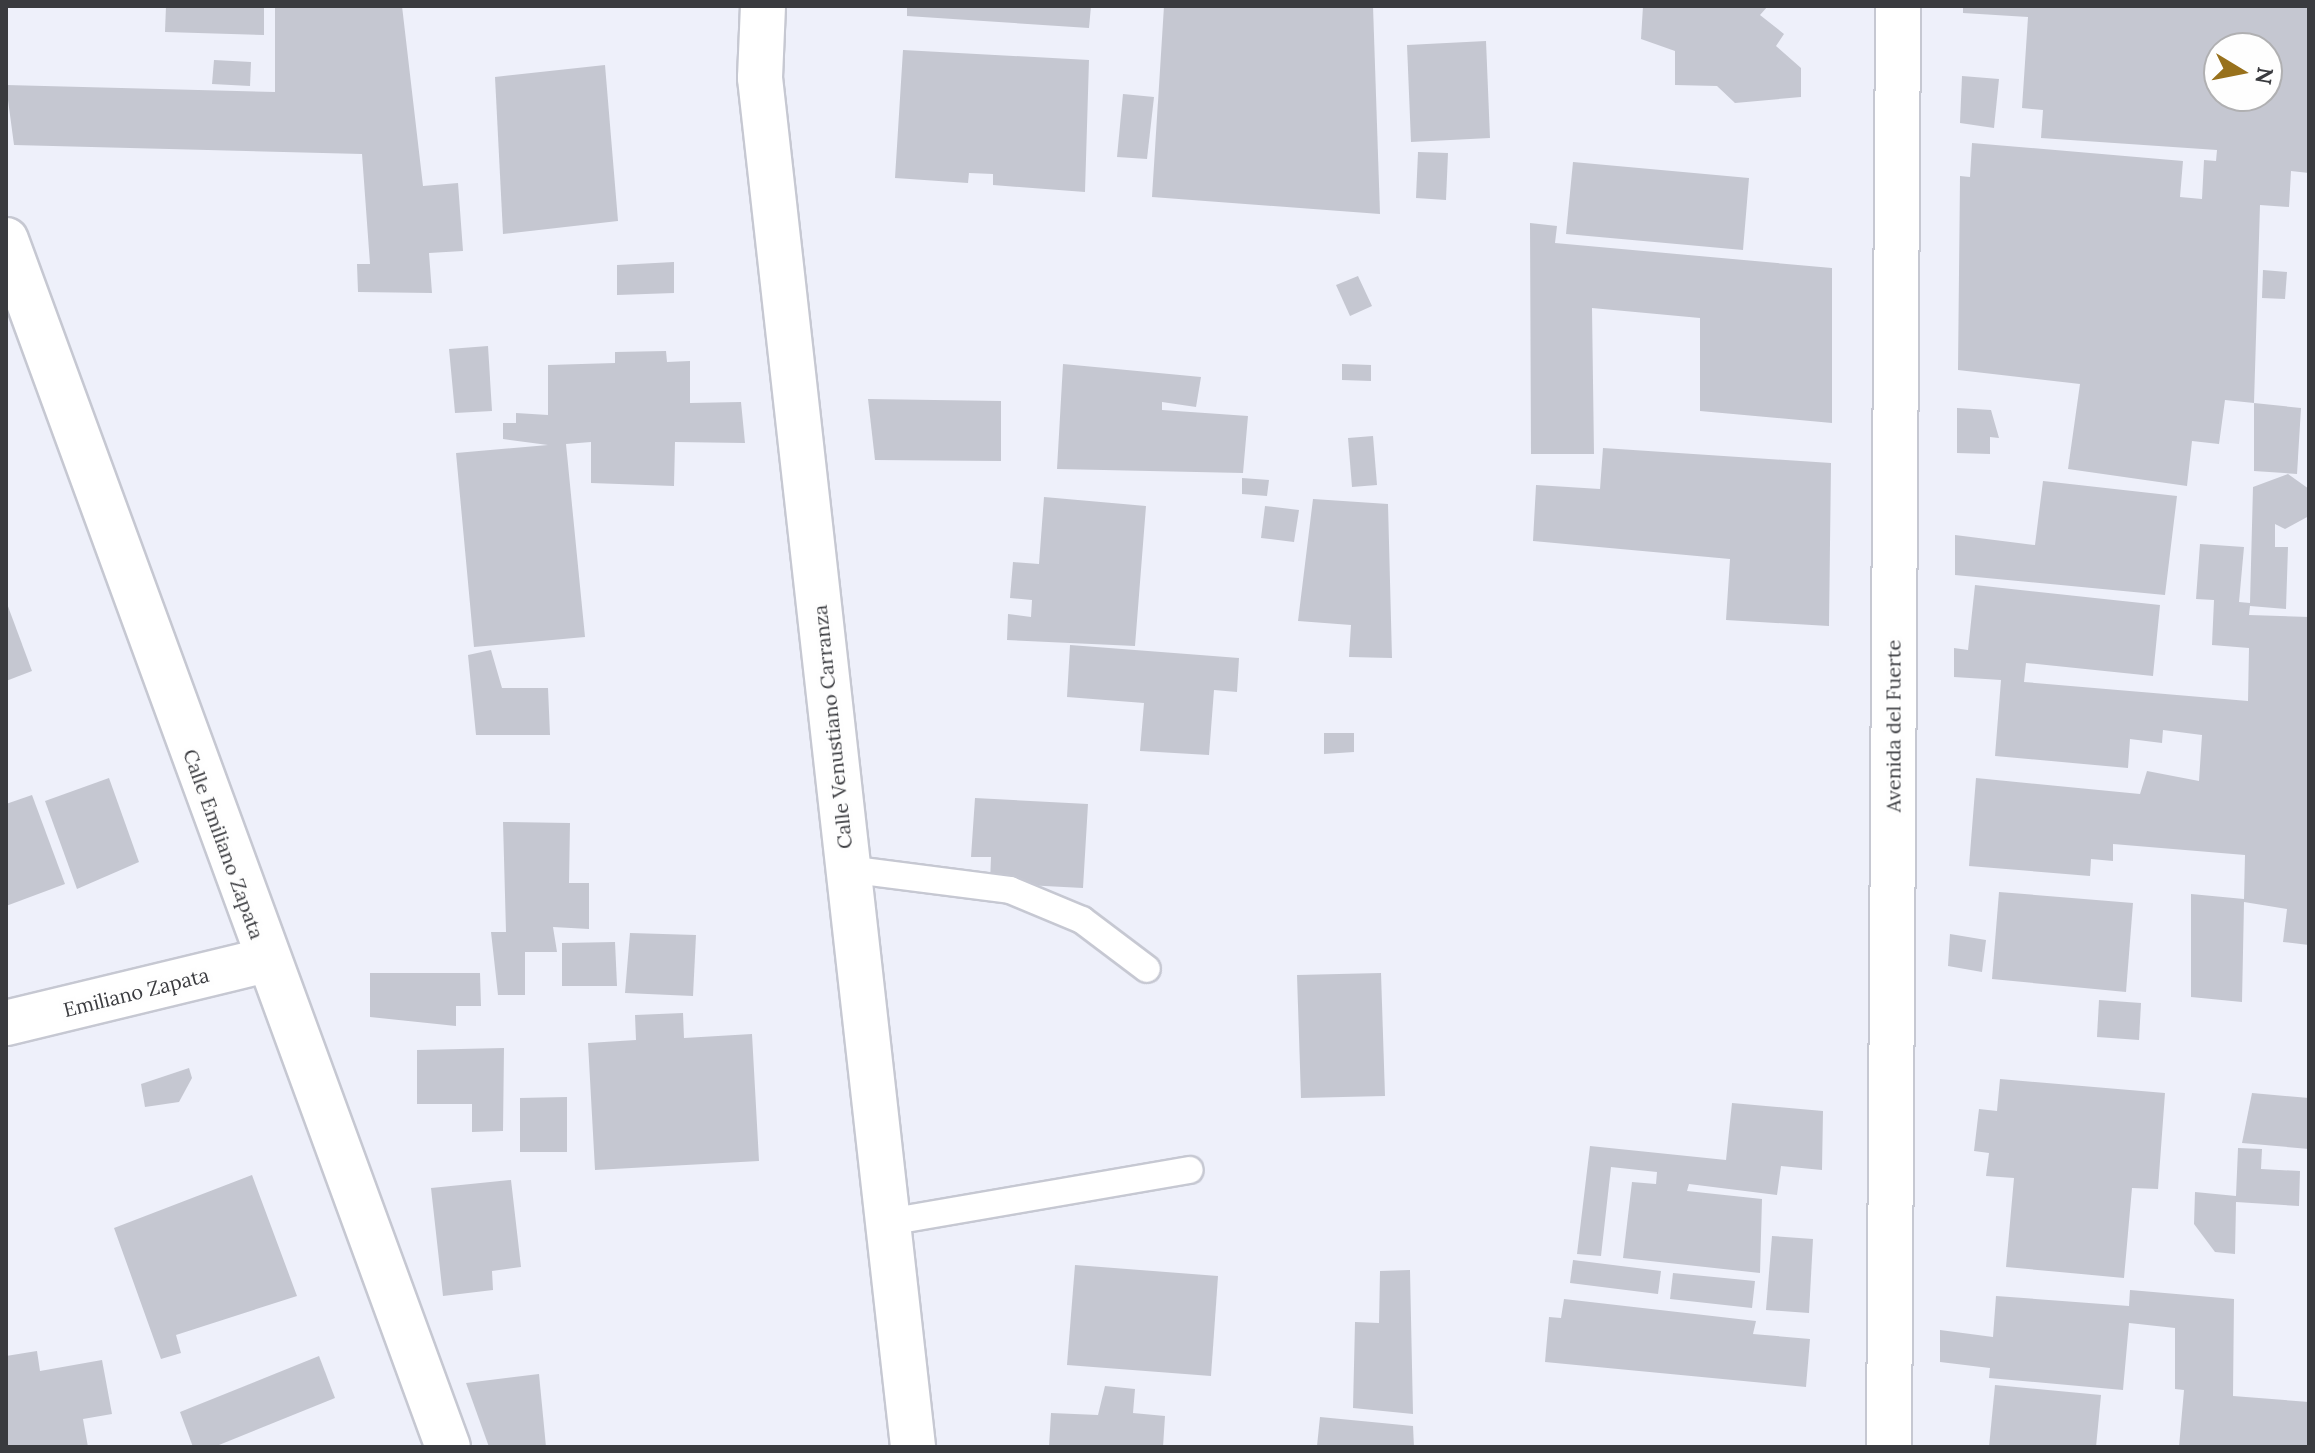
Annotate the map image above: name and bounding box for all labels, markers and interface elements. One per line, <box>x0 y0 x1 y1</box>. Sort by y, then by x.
north arrow <box>2203 32 2283 112</box>
text: N <box>2249 65 2280 87</box>
street label: Calle Venustiano Carranza <box>807 604 857 850</box>
street label: Avenida del Fuerte <box>1881 640 1905 812</box>
street label: Calle Emiliano Zapata <box>178 746 270 942</box>
street label: Emiliano Zapata <box>61 962 211 1022</box>

